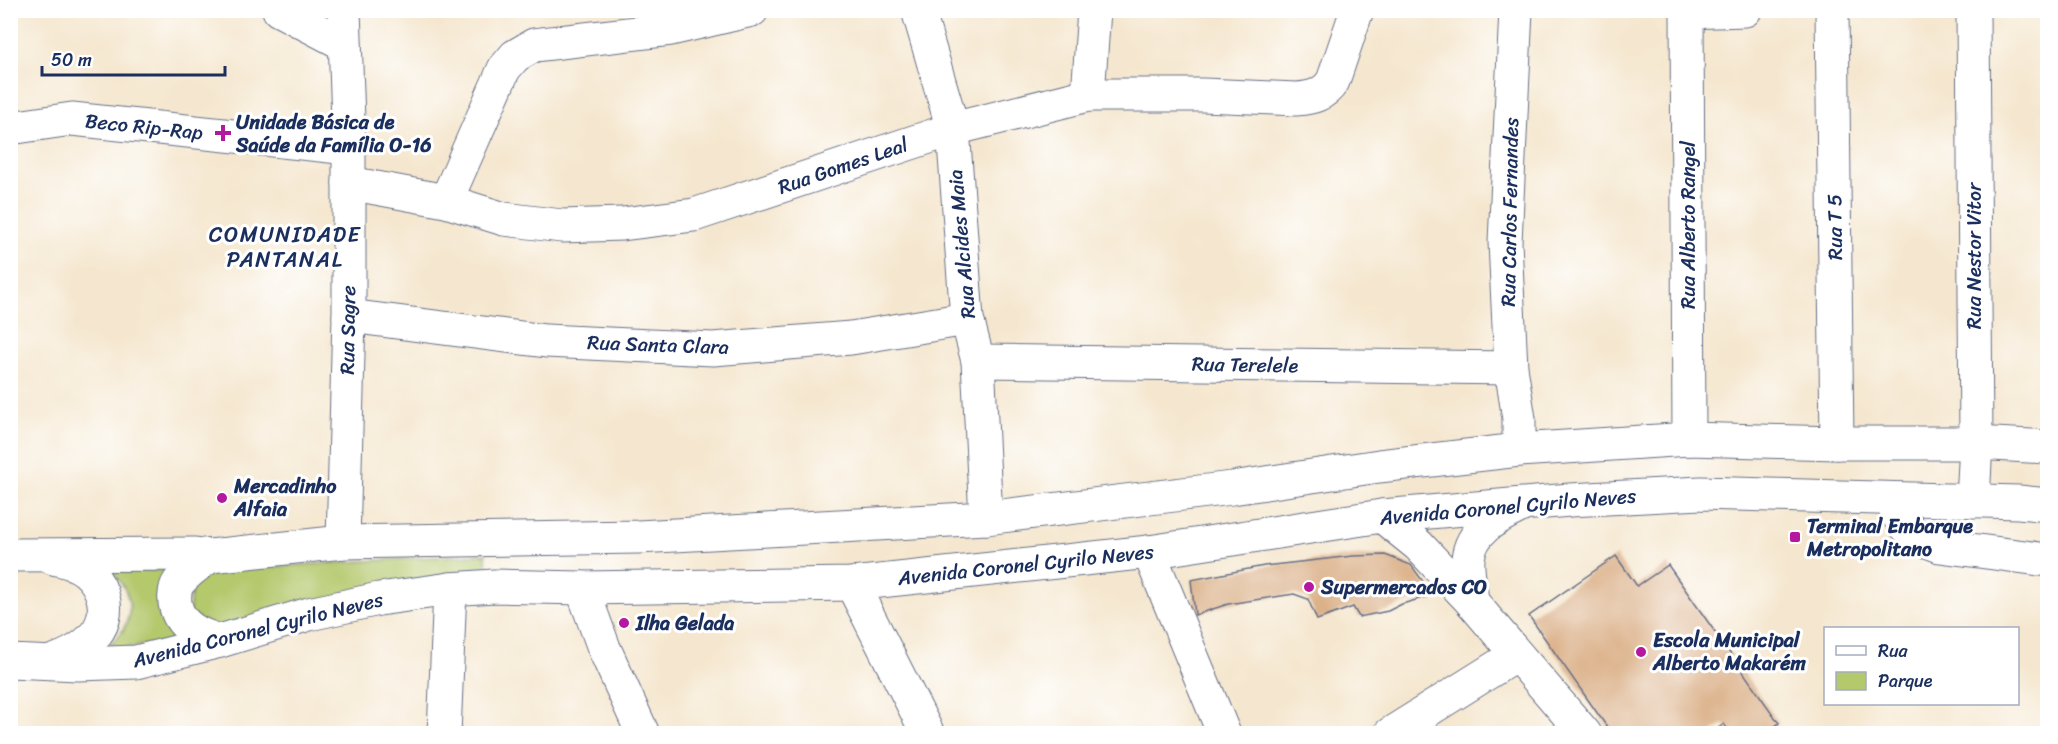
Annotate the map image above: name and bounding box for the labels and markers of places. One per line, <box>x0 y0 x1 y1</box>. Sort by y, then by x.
place label: Unidade Básica de Saúde da Família O-16 <box>235 105 432 163</box>
marker: Unidade Básica de Saúde da Família O-16 <box>214 124 232 142</box>
place label: Mercadinho Alfaia <box>233 469 337 527</box>
marker: Mercadinho Alfaia <box>215 491 229 505</box>
place label: Terminal Embarque Metropolitano <box>1806 509 1973 567</box>
marker: Terminal Embarque Metropolitano <box>1788 530 1802 544</box>
place label: Supermercados CO <box>1320 570 1487 605</box>
marker: Supermercados CO <box>1302 580 1316 594</box>
place label: Ilha Gelada <box>635 606 734 641</box>
marker: Ilha Gelada <box>617 616 631 630</box>
place label: Escola Municipal Alberto Makarém <box>1652 623 1807 681</box>
marker: Escola Municipal Alberto Makarém <box>1634 645 1648 659</box>

